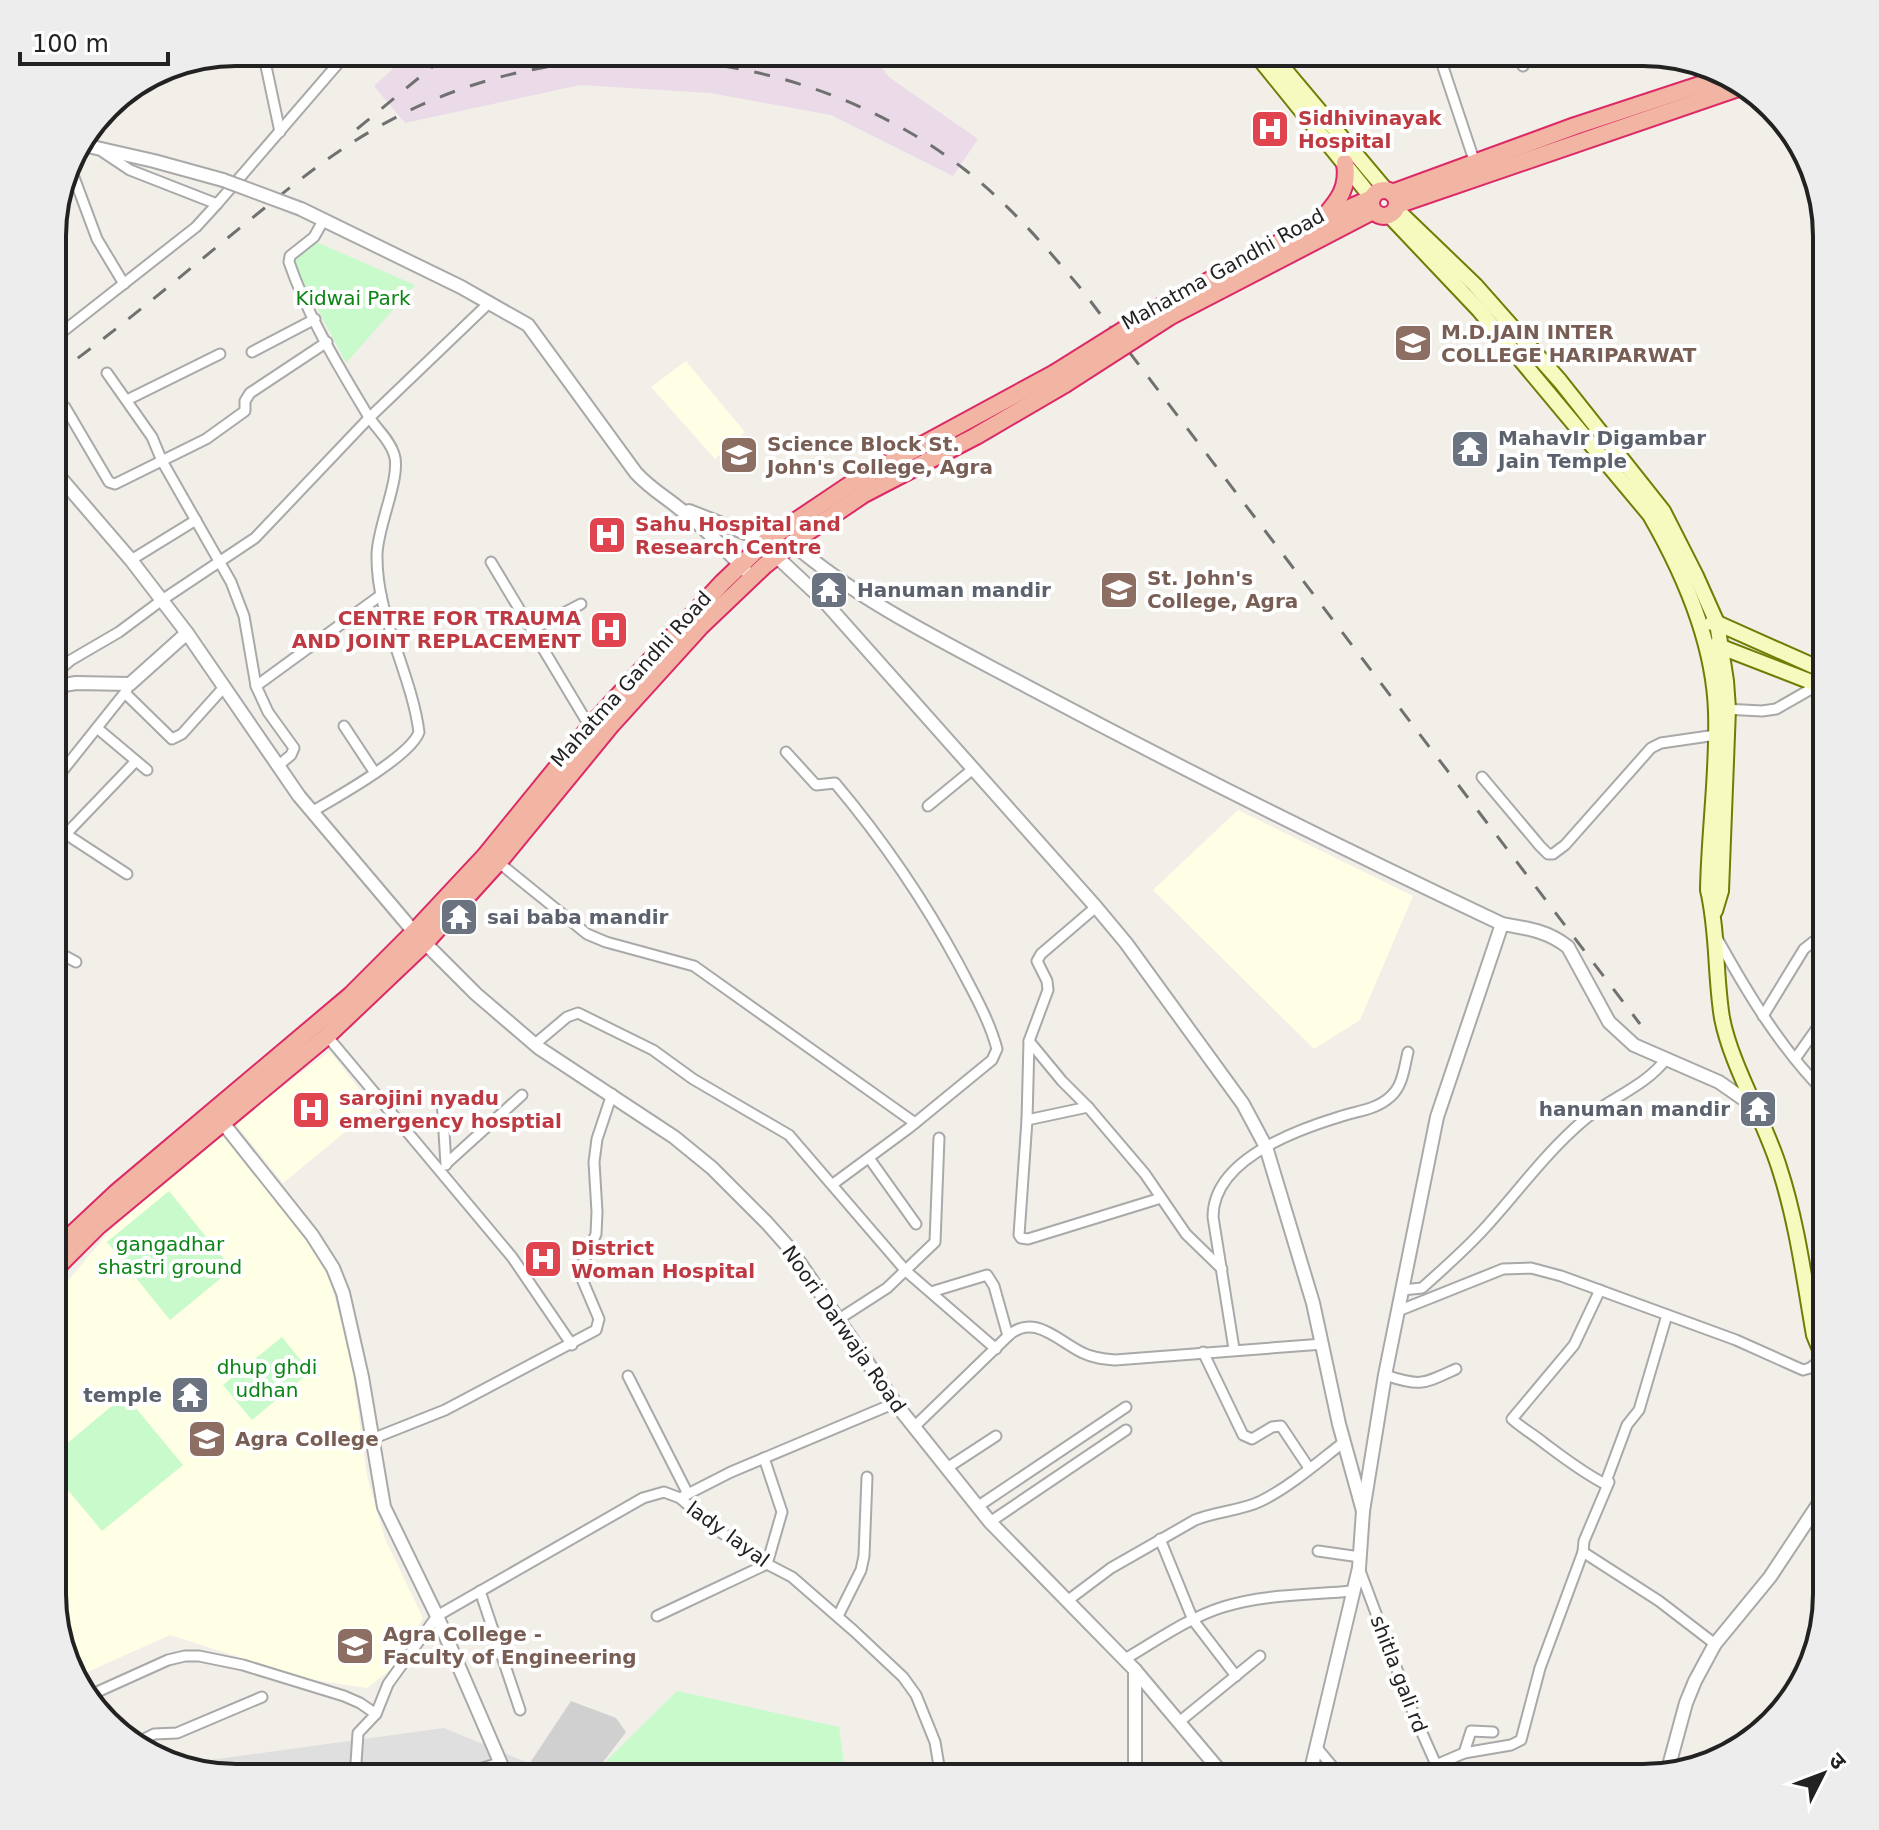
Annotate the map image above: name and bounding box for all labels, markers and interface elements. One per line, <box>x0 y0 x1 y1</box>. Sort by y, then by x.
scale bar <box>20 16 168 66</box>
text: 100 m <box>32 30 109 58</box>
place label: Sidhivinayak Hospital <box>1298 106 1442 153</box>
hospital icon: Sidhivinayak Hospital <box>1249 108 1291 150</box>
street label: Mahatma Gandhi Road <box>1117 203 1329 335</box>
park label: Kidwai Park <box>295 286 411 310</box>
place label: M.D.JAIN INTER COLLEGE HARIPARWAT <box>1441 320 1697 367</box>
school or university icon: M.D.JAIN INTER COLLEGE HARIPARWAT <box>1392 322 1434 364</box>
place label: MahavIr Digambar Jain Temple <box>1496 426 1706 473</box>
temple icon: MahavIr Digambar Jain Temple <box>1449 428 1491 470</box>
place label: Science Block St. John's College, Agra <box>765 432 993 479</box>
school or university icon: Science Block St. John's College, Agra <box>718 434 760 476</box>
place label: Sahu Hospital and Research Centre <box>635 512 841 559</box>
hospital icon: Sahu Hospital and Research Centre <box>586 514 628 556</box>
place label: St. John's College, Agra <box>1147 566 1298 613</box>
temple icon: Hanuman mandir <box>808 569 850 611</box>
school or university icon: St. John's College, Agra <box>1098 569 1140 611</box>
place label: Hanuman mandir <box>857 578 1051 602</box>
street label: Mahatma Gandhi Road <box>546 586 716 772</box>
place label: CENTRE FOR TRAUMA AND JOINT REPLACEMENT <box>292 606 582 653</box>
hospital icon: CENTRE FOR TRAUMA AND JOINT REPLACEMENT <box>588 609 630 651</box>
temple icon: sai baba mandir <box>438 896 480 938</box>
place label: sai baba mandir <box>487 905 669 929</box>
place label: sarojini nyadu emergency hosptial <box>339 1086 562 1133</box>
temple icon: hanuman mandir <box>1737 1088 1779 1130</box>
hospital icon: sarojini nyadu emergency hosptial <box>290 1089 332 1131</box>
place label: hanuman mandir <box>1539 1097 1730 1121</box>
park label: gangadhar shastri ground <box>98 1232 242 1279</box>
place label: District Woman Hospital <box>571 1236 755 1283</box>
hospital icon: District Woman Hospital <box>522 1238 564 1280</box>
street label: Noori Darwaja Road <box>777 1241 911 1417</box>
park label: dhup ghdi udhan <box>217 1355 317 1402</box>
temple icon: temple <box>169 1374 211 1416</box>
place label: temple <box>83 1383 162 1407</box>
school or university icon: Agra College <box>186 1418 228 1460</box>
place label: Agra College <box>235 1427 379 1451</box>
street label: lady layal <box>682 1496 774 1572</box>
street label: shitla gali rd <box>1366 1612 1432 1736</box>
place label: Agra College - Faculty of Engineering <box>383 1622 637 1669</box>
school or university icon: Agra College - Faculty of Engineering <box>334 1625 376 1667</box>
north arrow <box>1783 1734 1863 1814</box>
text: उ <box>1824 1748 1852 1775</box>

